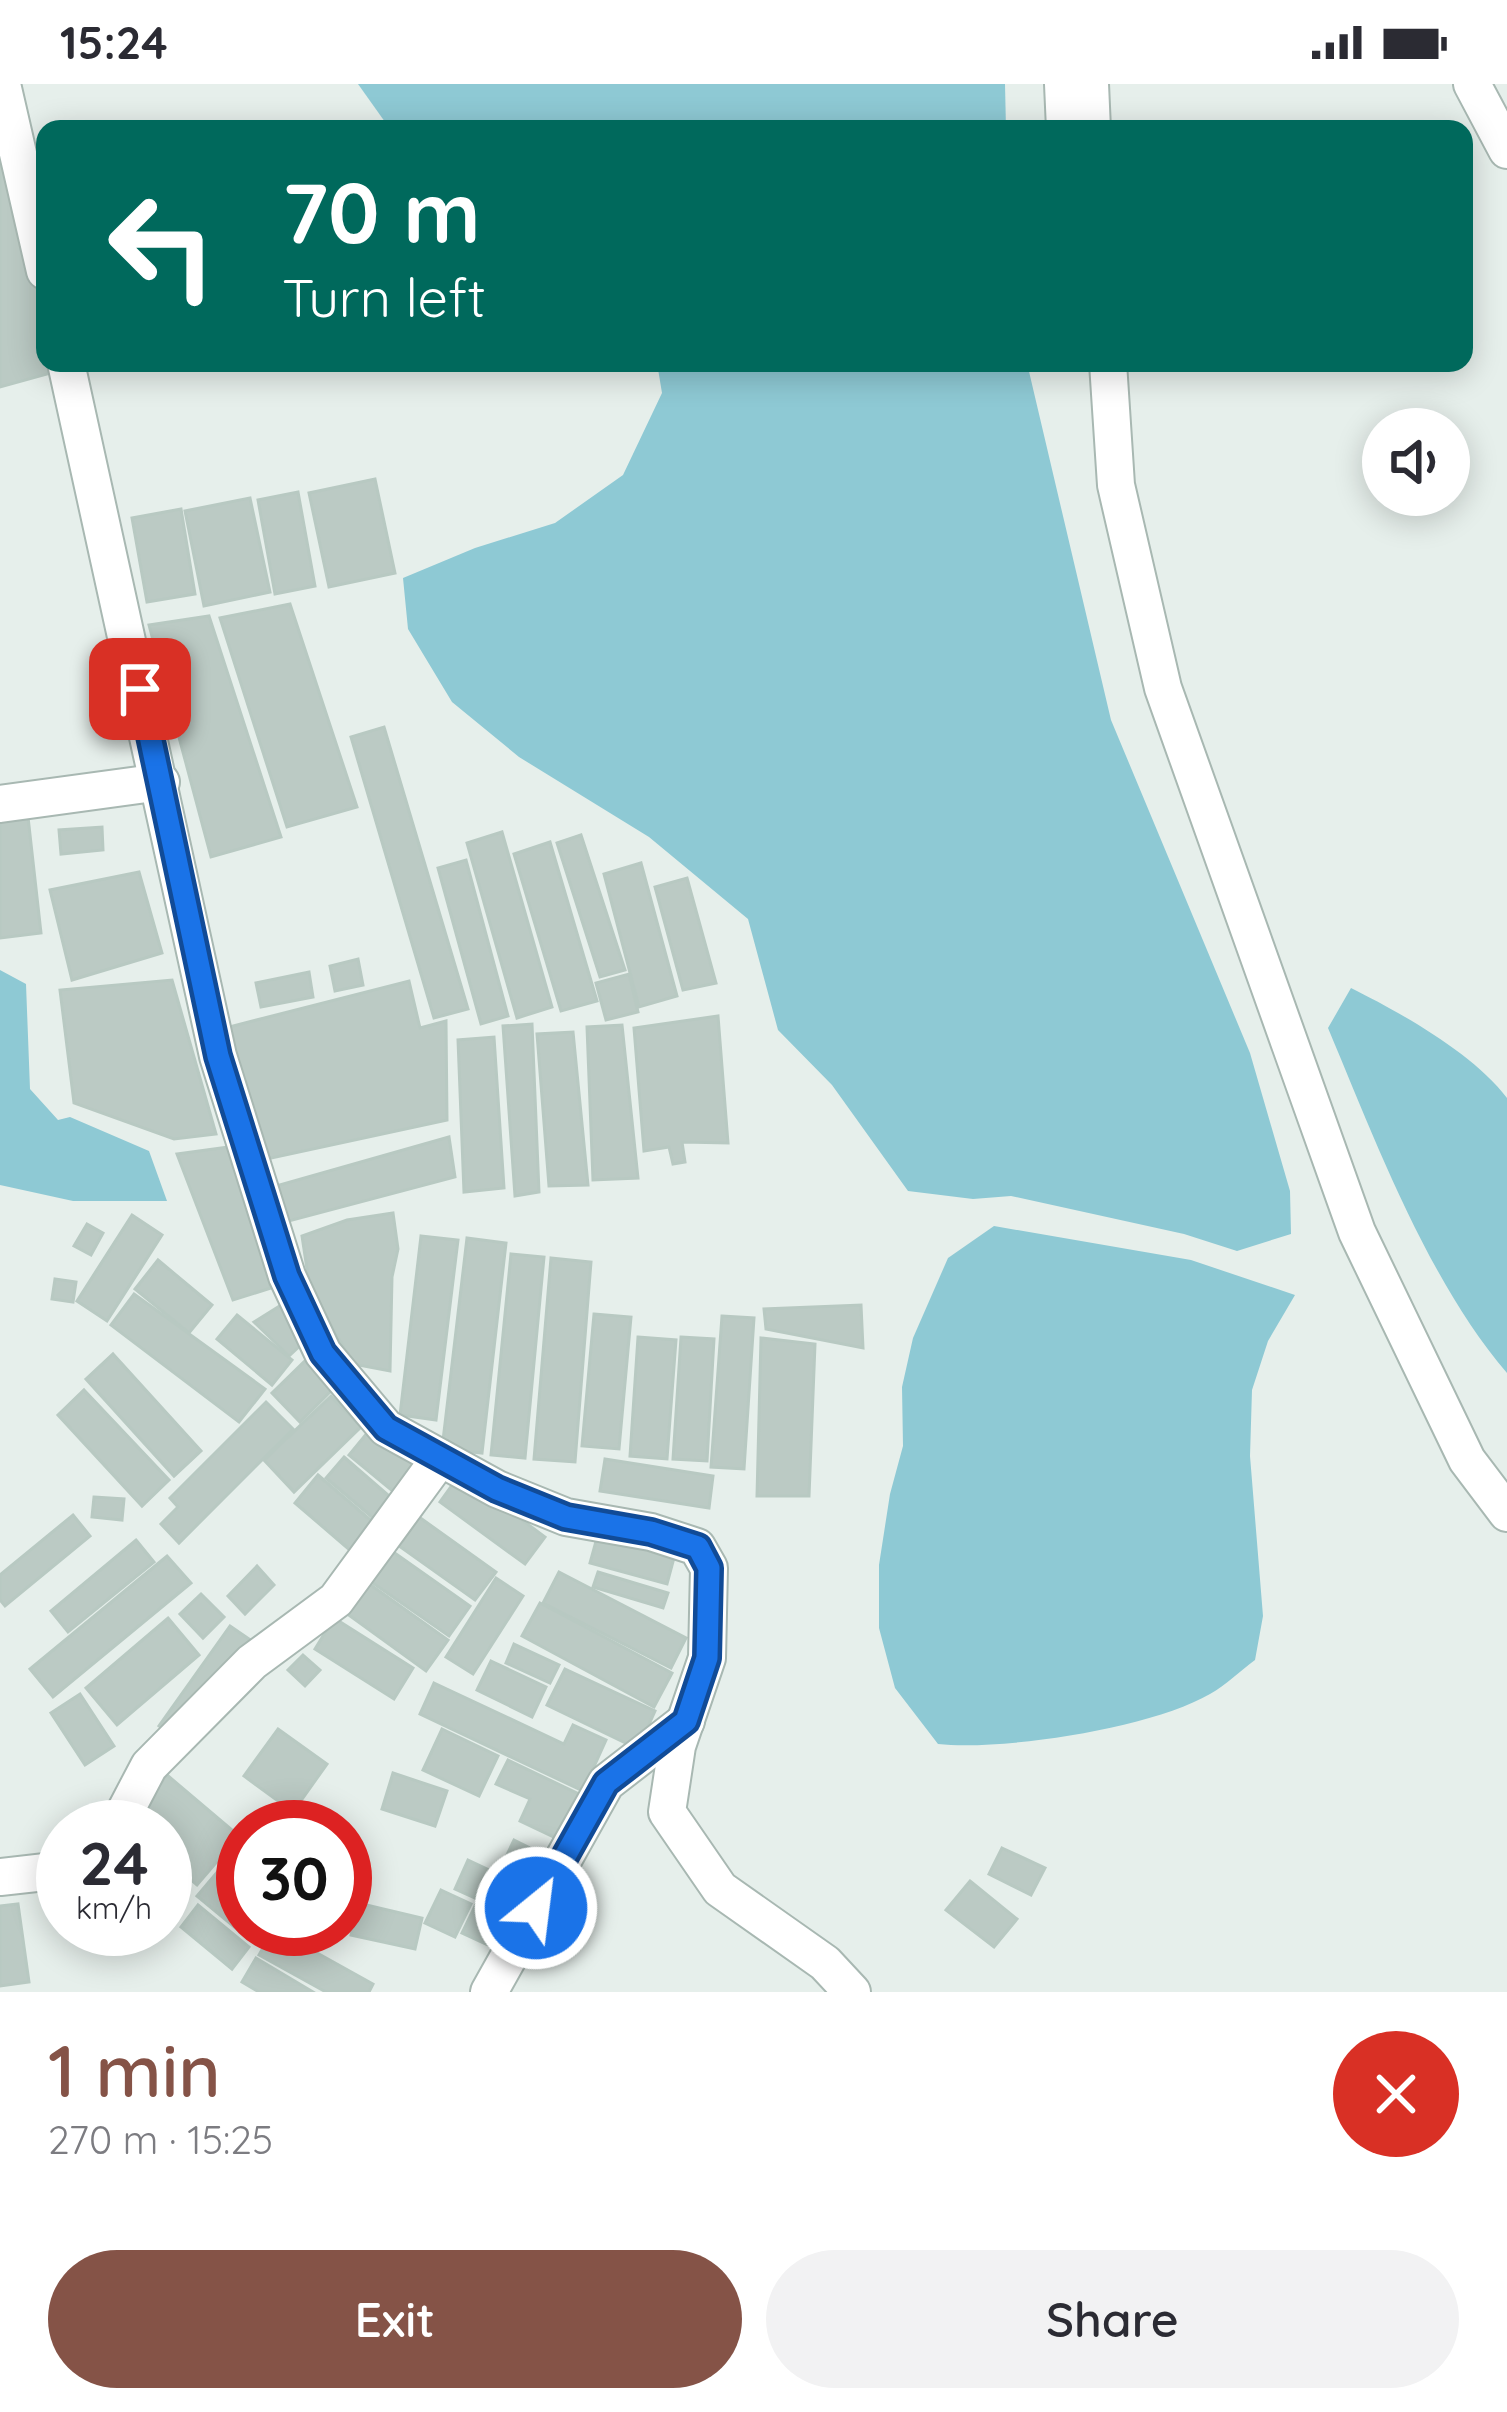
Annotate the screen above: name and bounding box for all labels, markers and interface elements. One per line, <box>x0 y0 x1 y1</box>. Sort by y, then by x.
text: 15:24 <box>60 14 168 70</box>
text: 70 m <box>282 159 481 264</box>
icon: left <box>84 168 240 324</box>
text: Turn left <box>282 263 486 331</box>
map controls <box>1362 408 1470 516</box>
button: sound <box>1362 408 1470 516</box>
pin <box>89 638 191 740</box>
icon: arrive <box>107 656 173 722</box>
speed limit sign: 30 <box>216 1800 372 1956</box>
text: 24 <box>79 1825 149 1900</box>
position arrow <box>473 1845 599 1971</box>
text: km/h <box>76 1889 152 1927</box>
text: 1 min <box>48 2025 221 2115</box>
button: close <box>1333 2031 1459 2157</box>
text: 270 m · 15:25 <box>48 2115 273 2164</box>
button: Exit <box>48 2250 742 2388</box>
button: Share <box>766 2250 1459 2388</box>

